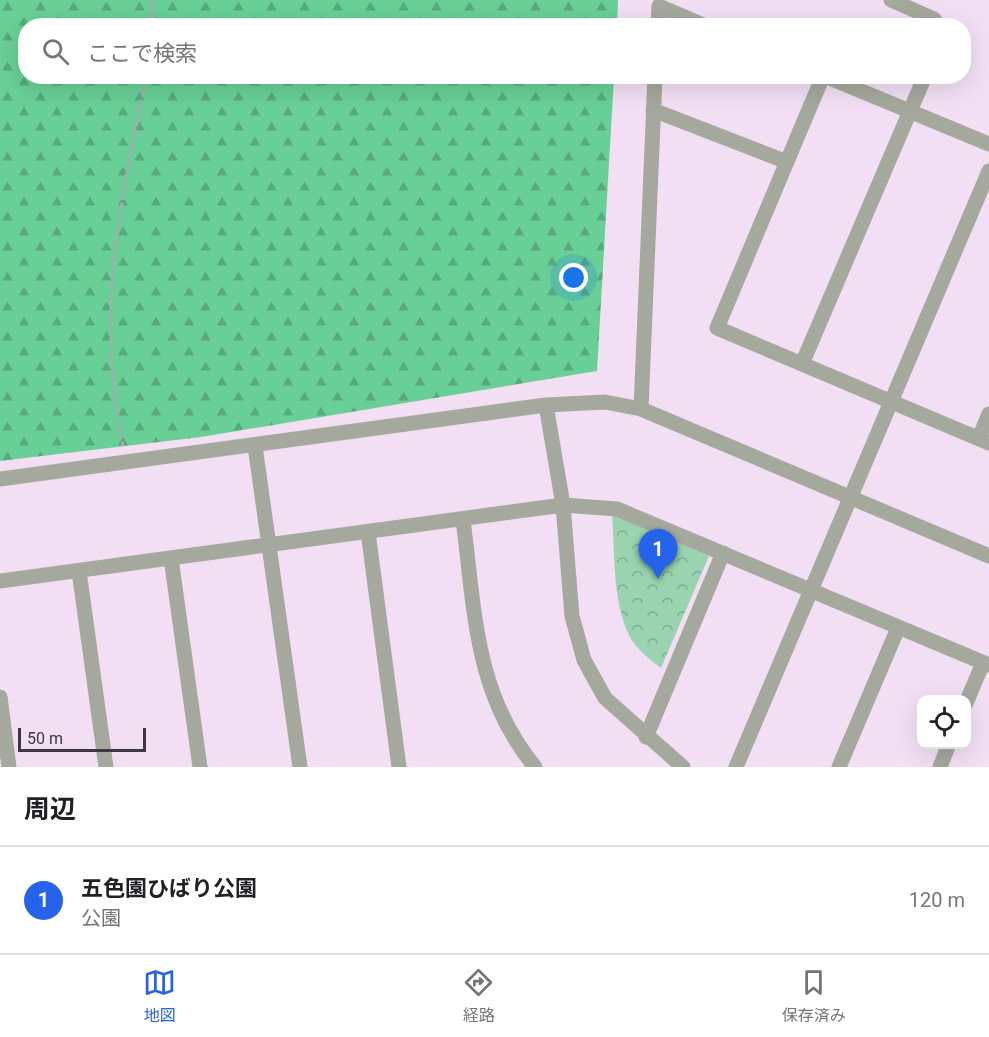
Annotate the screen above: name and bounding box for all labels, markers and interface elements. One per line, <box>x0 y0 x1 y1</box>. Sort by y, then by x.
search box <box>18 18 971 84</box>
icon: search <box>39 35 72 68</box>
text: ここで検索 <box>87 41 197 66</box>
your location <box>559 263 588 292</box>
pin: 1 <box>638 530 678 579</box>
map controls <box>917 695 971 749</box>
button: locate <box>917 695 971 749</box>
scale bar <box>18 725 146 752</box>
text: 50 m <box>27 729 63 748</box>
text: 周辺 <box>24 794 76 824</box>
text: 五色園ひばり公園 <box>81 876 257 901</box>
text: 1 <box>38 888 49 912</box>
text: 120 m <box>909 888 965 912</box>
text: 公園 <box>81 906 121 930</box>
tab: 地図 <box>143 966 176 1026</box>
tab: 経路 <box>462 966 495 1026</box>
tab: 保存済み <box>782 966 846 1026</box>

